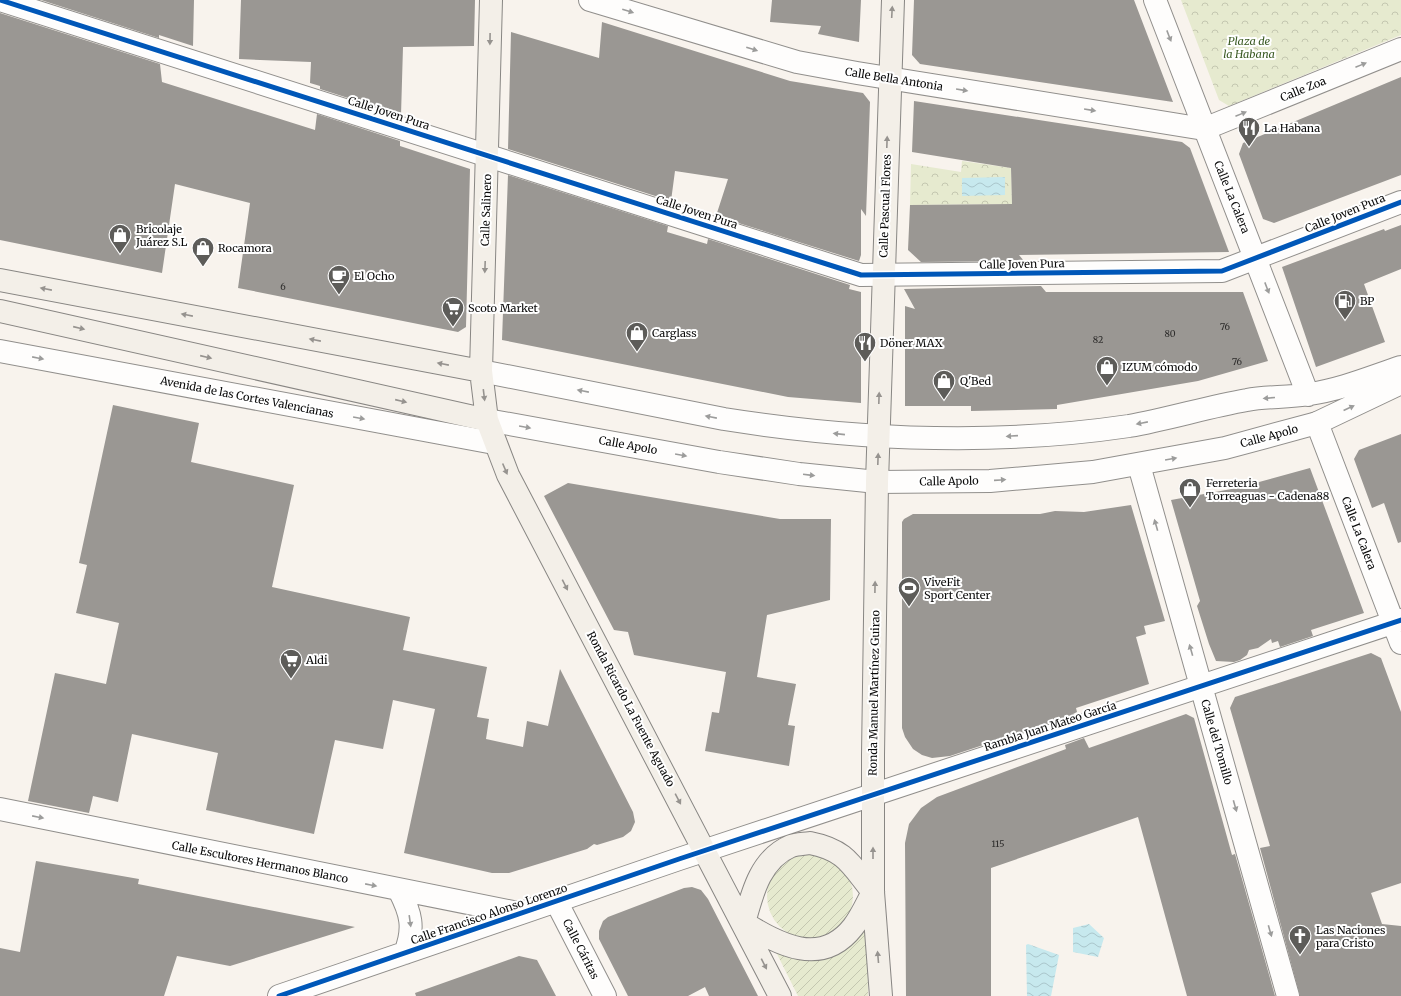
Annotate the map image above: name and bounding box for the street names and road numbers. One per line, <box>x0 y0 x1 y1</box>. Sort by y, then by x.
street label: Calle Bella Antonia <box>844 64 944 94</box>
street label: Calle Zoa <box>1278 73 1328 104</box>
street label: Calle Joven Pura <box>346 93 432 133</box>
street label: Calle Pascual Flores <box>876 154 894 258</box>
street label: Calle La Calera <box>1211 159 1253 235</box>
street label: Calle Salinero <box>478 173 494 246</box>
street label: Calle Joven Pura <box>1303 191 1387 235</box>
street label: Calle Joven Pura <box>654 192 740 232</box>
street label: Calle Joven Pura <box>979 256 1065 272</box>
street label: Avenida de las Cortes Valencianas <box>158 373 335 421</box>
street label: Calle Apolo <box>1239 421 1300 450</box>
street label: Calle Apolo <box>598 433 659 457</box>
street label: Calle Apolo <box>919 473 979 489</box>
street label: Calle La Calera <box>1339 494 1379 572</box>
street label: Ronda Manuel Martínez Guirao <box>866 609 882 776</box>
street label: Ronda Ricardo La Fuente Aguado <box>584 629 678 790</box>
street label: Rambla Juan Mateo García <box>982 698 1118 754</box>
street label: Calle del Tomillo <box>1198 698 1236 787</box>
street label: Calle Escultores Hermanos Blanco <box>171 838 350 886</box>
street label: Calle Francisco Alonso Lorenzo <box>409 880 570 947</box>
street label: Calle Cáritas <box>560 917 602 981</box>

